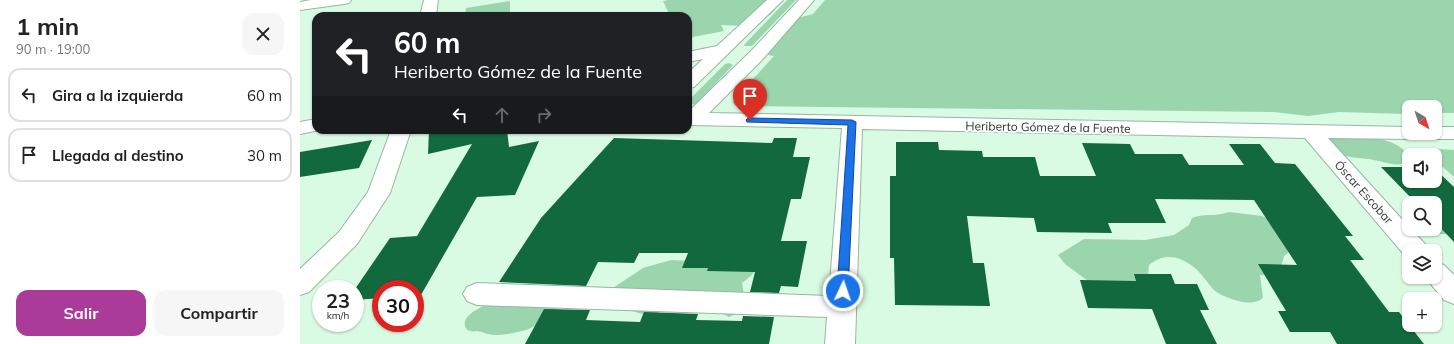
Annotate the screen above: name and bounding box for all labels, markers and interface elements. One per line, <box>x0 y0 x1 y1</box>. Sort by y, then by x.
text: 1 min <box>16 11 79 41</box>
button: close <box>242 13 284 55</box>
text: 60 m <box>394 25 460 60</box>
icon: left <box>328 28 380 80</box>
text: 90 m · 19:00 <box>16 41 90 57</box>
text: Heriberto Gómez de la Fuente <box>394 60 642 83</box>
pin <box>733 79 767 120</box>
icon: left <box>18 84 40 106</box>
icon: arrive <box>739 85 761 107</box>
text: Gira a la izquierda <box>52 86 183 105</box>
text: 60 m <box>247 86 282 105</box>
north arrow <box>1402 100 1442 140</box>
map controls <box>1402 100 1442 332</box>
icon: left <box>449 104 471 126</box>
icon: ahead <box>491 104 513 126</box>
icon: right <box>533 104 555 126</box>
street label: Heriberto Gómez de la Fuente <box>965 118 1131 136</box>
icon: arrive <box>18 144 40 166</box>
text: Llegada al destino <box>52 146 184 165</box>
text: 30 m <box>247 146 282 165</box>
button: sound <box>1402 148 1442 188</box>
street label: Óscar Escobar <box>1332 157 1397 227</box>
button: search <box>1402 196 1442 236</box>
button: layers <box>1402 244 1442 284</box>
position arrow <box>822 270 864 312</box>
speed limit sign: 30 <box>372 280 424 332</box>
text: 23 <box>326 288 350 313</box>
button: Salir <box>16 290 146 336</box>
button: Compartir <box>154 290 284 336</box>
button: + <box>1402 292 1442 332</box>
text: km/h <box>327 309 349 322</box>

